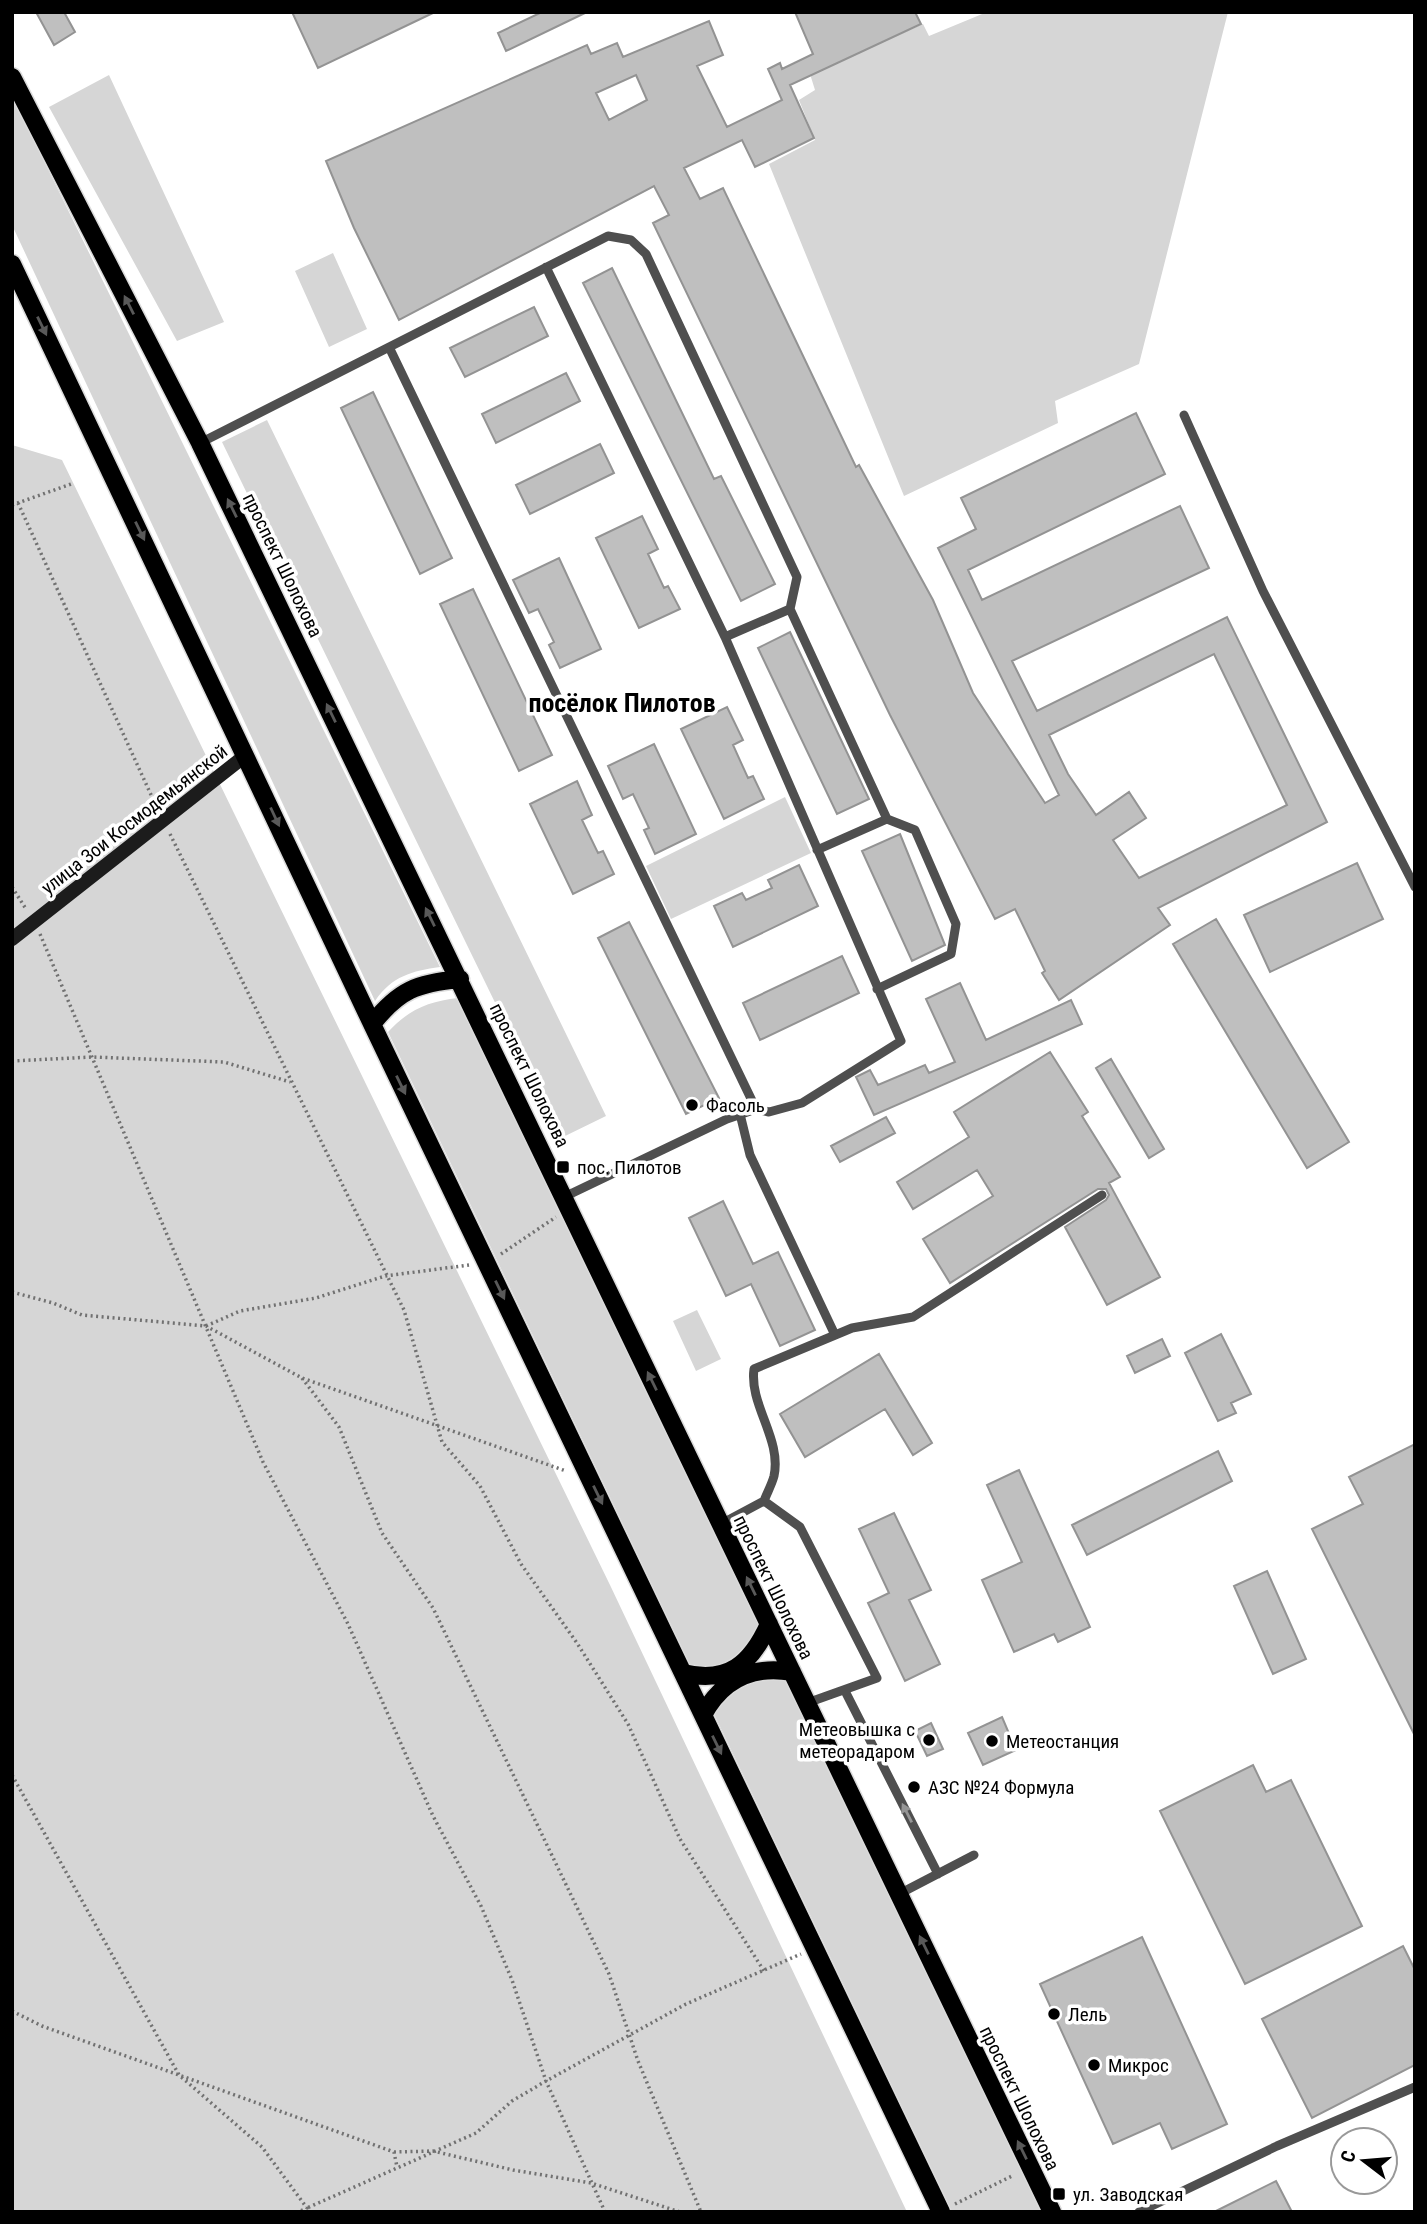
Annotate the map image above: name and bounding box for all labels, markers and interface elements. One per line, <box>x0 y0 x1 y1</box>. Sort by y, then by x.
one-way arrow <box>124 295 135 315</box>
one-way arrow <box>36 316 47 336</box>
street label: проспект Шолохова <box>238 489 327 641</box>
one-way arrow <box>226 498 237 518</box>
one-way arrow <box>134 521 145 541</box>
district label: посёлок Пилотов <box>528 688 716 718</box>
one-way arrow <box>325 703 336 723</box>
street label: улица Зои Космодемьянской <box>37 740 232 899</box>
one-way arrow <box>269 807 281 827</box>
one-way arrow <box>424 907 436 927</box>
street label: проспект Шолохова <box>485 999 574 1151</box>
one-way arrow <box>396 1075 407 1095</box>
place label: Фасоль <box>706 1094 765 1117</box>
marker: Фасоль <box>684 1097 700 1113</box>
place label: пос. Пилотов <box>577 1156 682 1179</box>
marker: пос. Пилотов <box>555 1159 571 1175</box>
one-way arrow <box>494 1280 505 1300</box>
one-way arrow <box>646 1371 658 1391</box>
one-way arrow <box>592 1485 604 1505</box>
street label: проспект Шолохова <box>729 1511 818 1663</box>
one-way arrow <box>745 1576 756 1596</box>
place label: Метеовышка с метеорадаром <box>799 1718 915 1763</box>
place label: Метеостанция <box>1006 1730 1119 1753</box>
marker: Метеовышка с метеорадаром <box>921 1732 937 1748</box>
marker: Метеостанция <box>984 1733 1000 1749</box>
one-way arrow <box>712 1735 723 1755</box>
place label: АЗС №24 Формула <box>928 1776 1074 1799</box>
marker: АЗС №24 Формула <box>906 1779 922 1795</box>
one-way arrow <box>901 1803 912 1823</box>
one-way arrow <box>918 1935 929 1955</box>
place label: Лель <box>1068 2003 1107 2026</box>
marker: Лель <box>1046 2006 1062 2022</box>
street label: проспект Шолохова <box>975 2022 1064 2174</box>
place label: Микрос <box>1108 2054 1169 2077</box>
marker: Микрос <box>1086 2057 1102 2073</box>
north arrow <box>1329 2126 1399 2196</box>
one-way arrow <box>1016 2140 1028 2160</box>
text: С <box>1336 2148 1361 2165</box>
place label: ул. Заводская <box>1073 2183 1183 2206</box>
marker: ул. Заводская <box>1051 2186 1067 2202</box>

